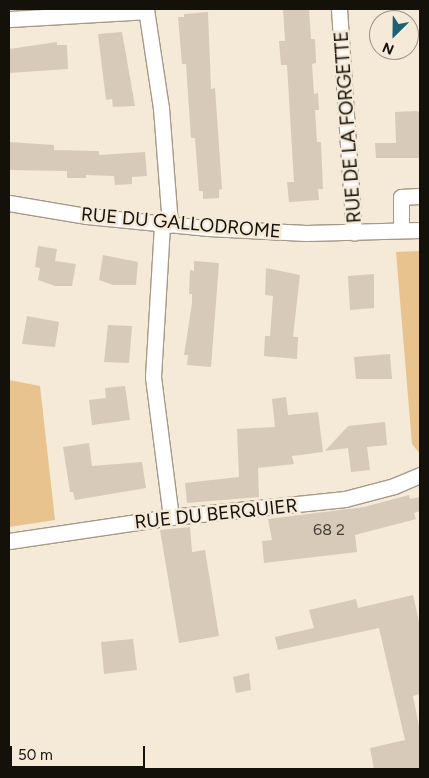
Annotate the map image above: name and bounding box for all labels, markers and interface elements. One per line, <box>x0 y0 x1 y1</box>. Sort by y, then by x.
north arrow <box>369 10 419 60</box>
street label: RUE DE LA FORGETTE <box>330 30 366 224</box>
text: N <box>380 38 397 58</box>
street label: RUE DU GALLODROME <box>80 203 282 243</box>
street label: RUE DU BERQUIER <box>133 494 299 534</box>
house number: 68 2 <box>313 520 345 540</box>
scale bar <box>12 736 148 768</box>
text: 50 m <box>18 746 53 764</box>

